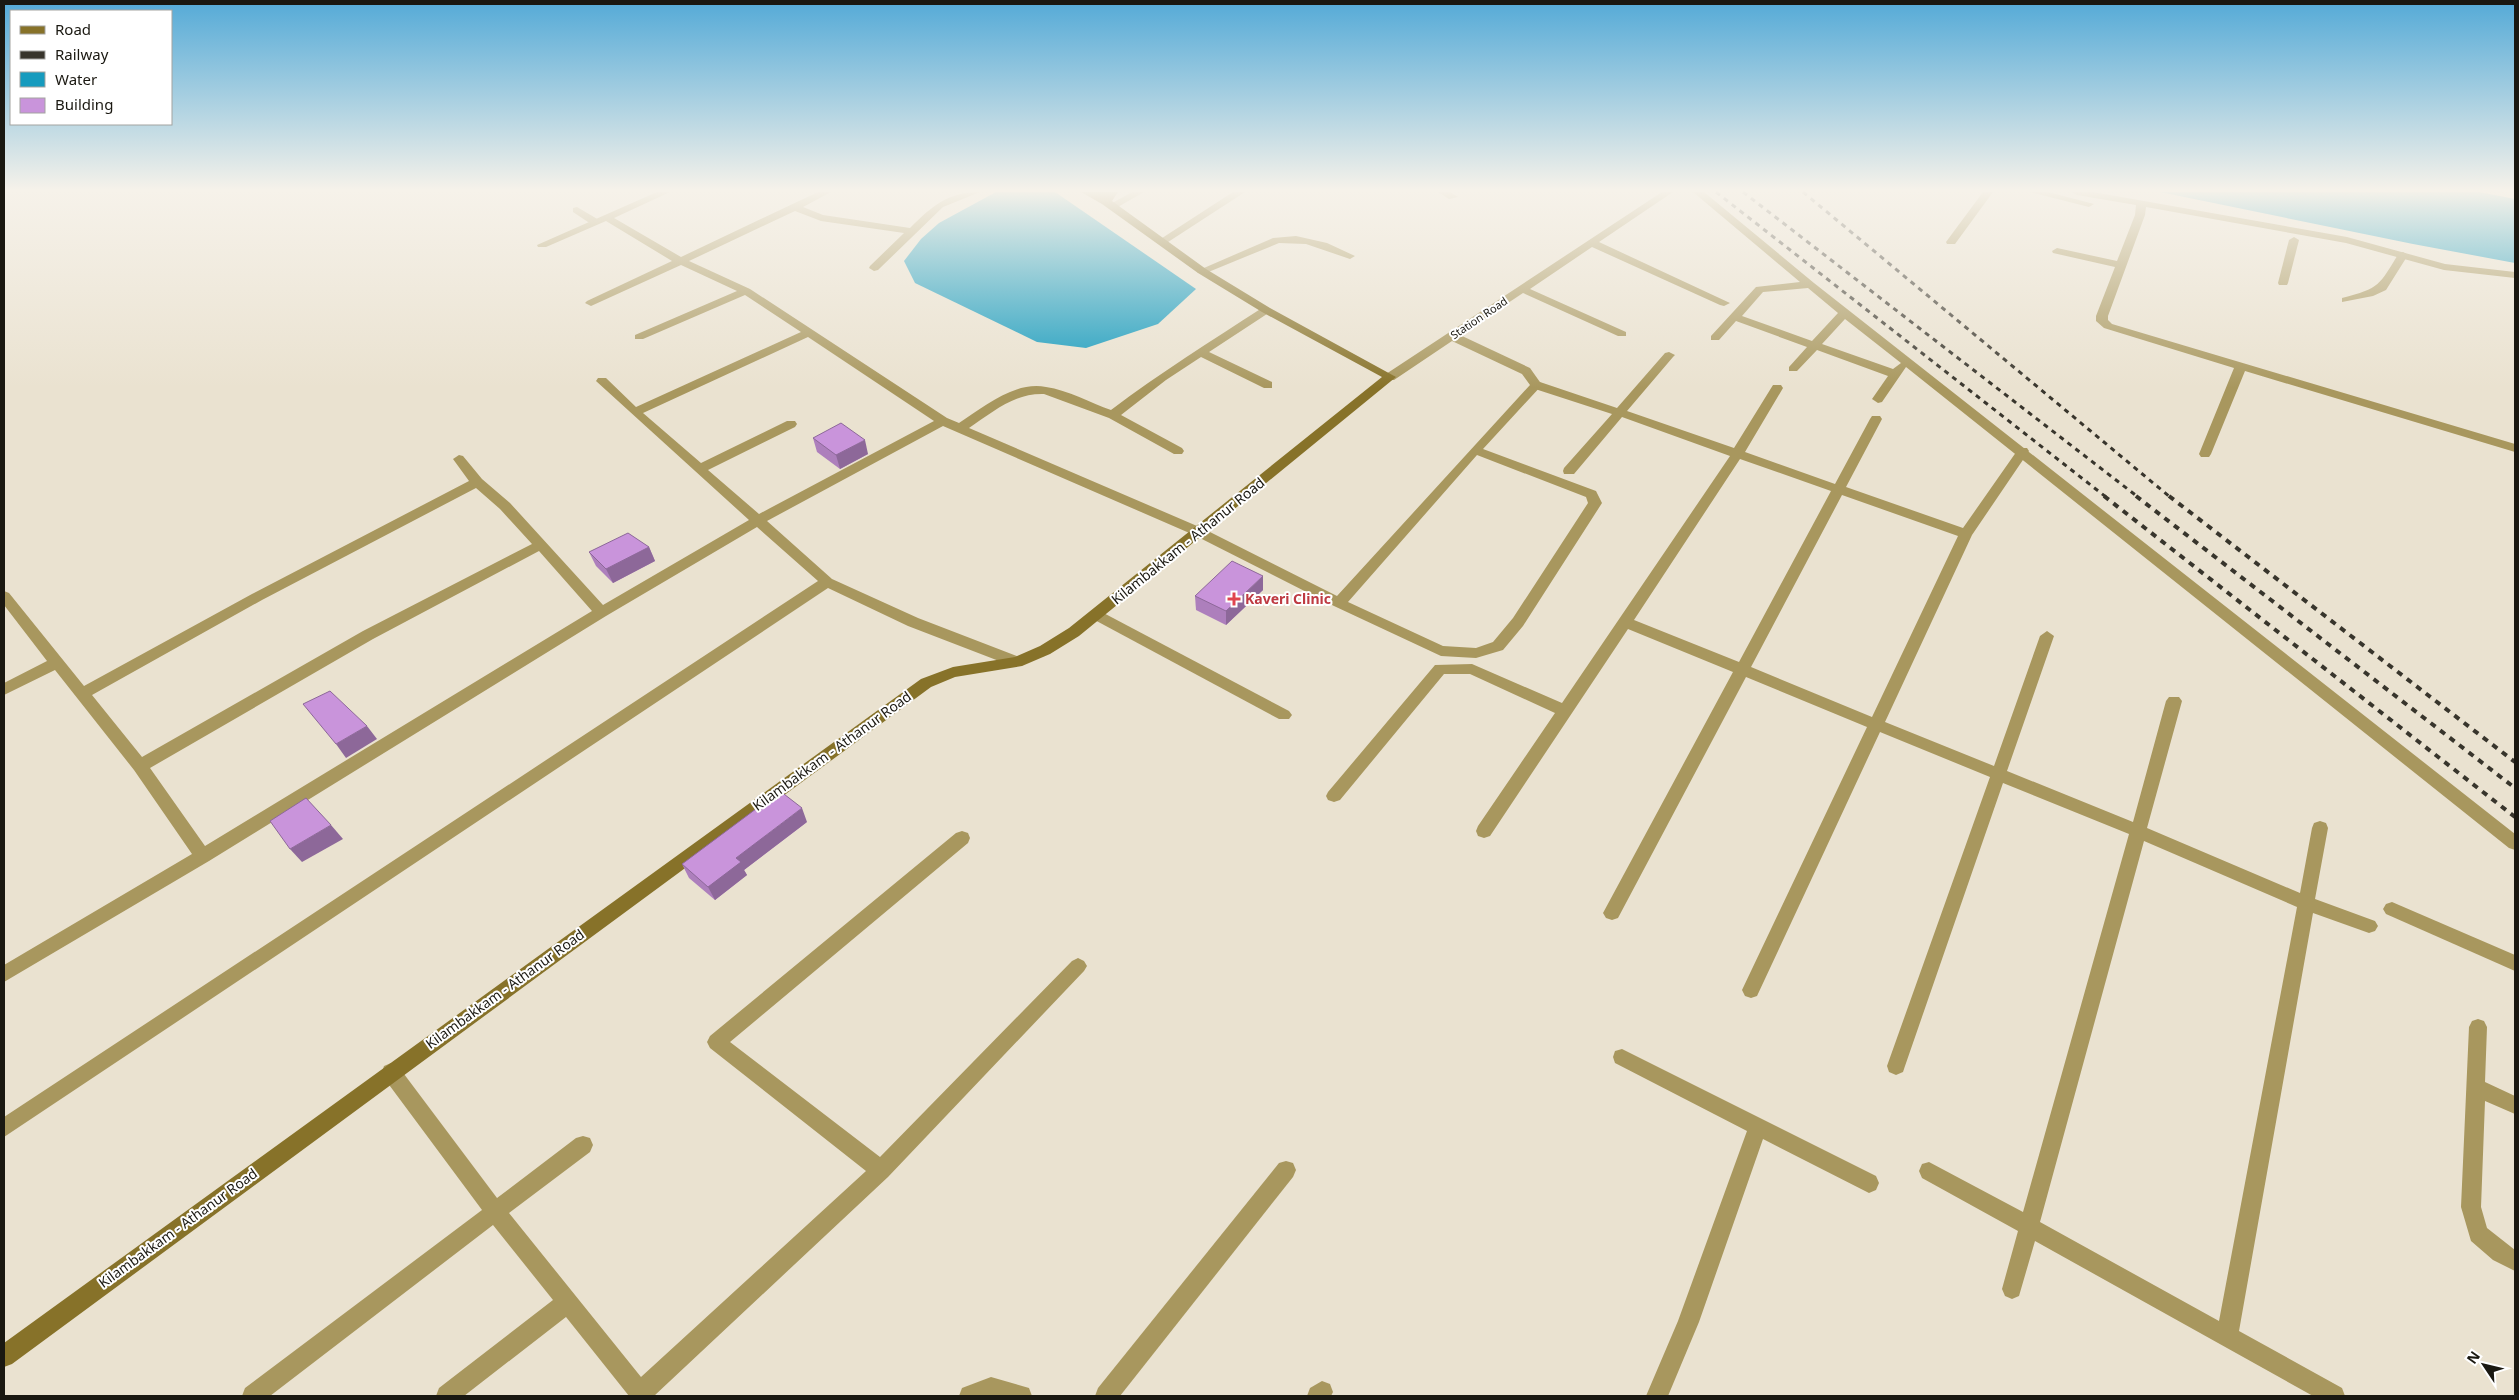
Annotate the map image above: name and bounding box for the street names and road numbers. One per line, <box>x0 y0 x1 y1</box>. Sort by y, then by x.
street label: Station Road <box>1447 293 1510 342</box>
street label: Kilambakkam - Athanur Road <box>1107 473 1268 608</box>
street label: Kilambakkam - Athanur Road <box>749 687 915 815</box>
street label: Kilambakkam - Athanur Road <box>422 925 588 1053</box>
street label: Kilambakkam - Athanur Road <box>95 1164 261 1292</box>

